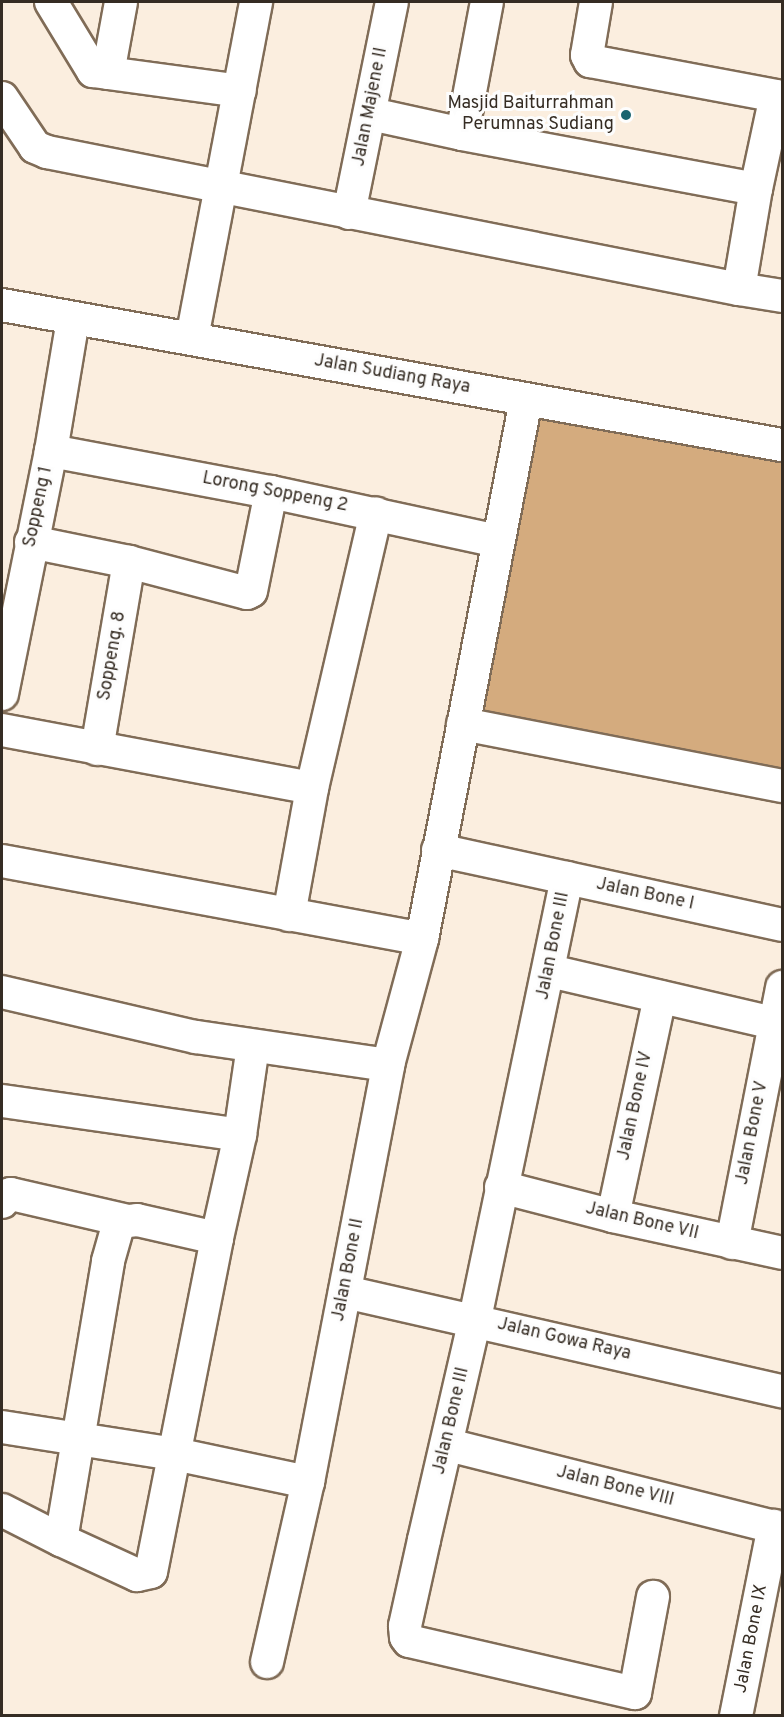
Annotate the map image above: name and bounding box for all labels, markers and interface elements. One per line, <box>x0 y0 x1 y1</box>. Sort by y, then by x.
street label: Jalan Majene II <box>349 46 393 168</box>
place label: Masjid Baiturrahman Perumnas Sudiang <box>447 94 614 136</box>
marker: Masjid Baiturrahman Perumnas Sudiang <box>619 108 633 122</box>
street label: Jalan Sudiang Raya <box>312 351 472 399</box>
street label: Soppeng 1 <box>20 465 58 549</box>
street label: Lorong Soppeng 2 <box>200 468 350 518</box>
street label: Soppeng. 8 <box>94 610 132 702</box>
street label: Jalan Bone I <box>594 874 696 916</box>
street label: Jalan Bone III <box>533 890 575 1002</box>
street label: Jalan Bone IV <box>614 1049 658 1163</box>
street label: Jalan Bone V <box>732 1079 774 1187</box>
street label: Jalan Bone VII <box>583 1198 701 1246</box>
street label: Jalan Bone II <box>328 1217 370 1323</box>
street label: Jalan Gowa Raya <box>495 1314 633 1366</box>
street label: Jalan Bone III <box>429 1365 475 1477</box>
street label: Jalan Bone VIII <box>554 1462 676 1512</box>
street label: Jalan Bone IX <box>731 1583 773 1695</box>

